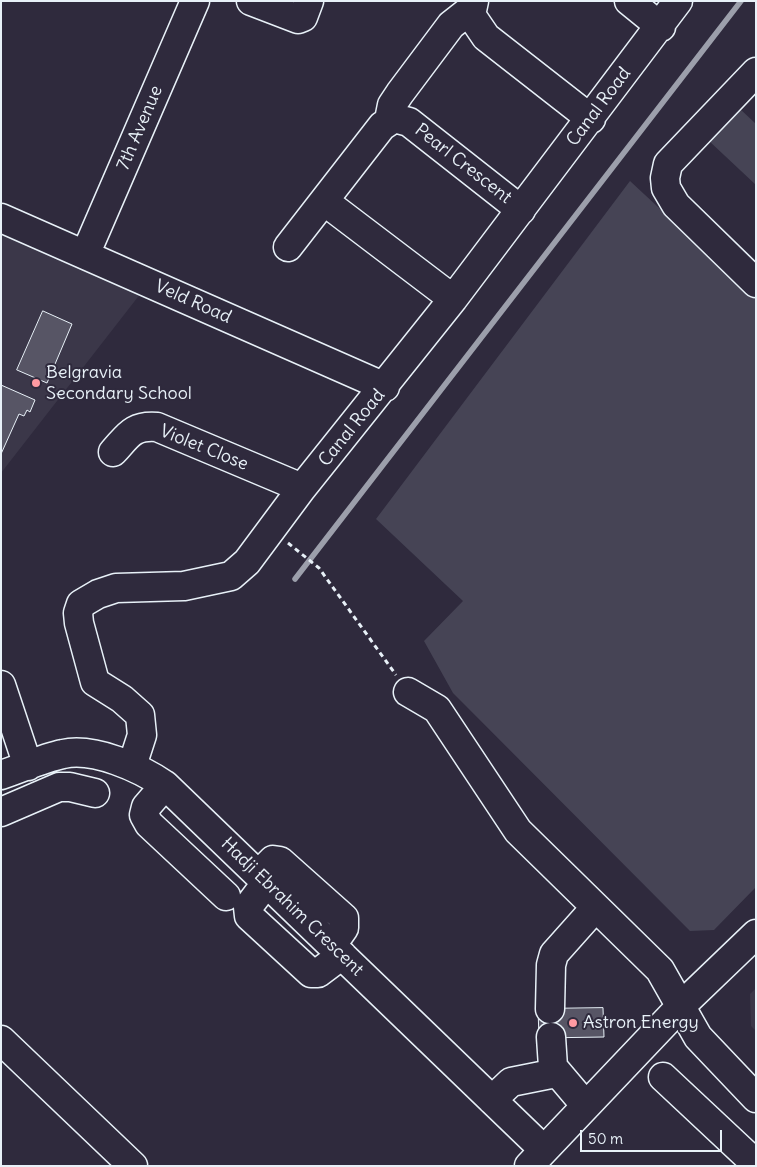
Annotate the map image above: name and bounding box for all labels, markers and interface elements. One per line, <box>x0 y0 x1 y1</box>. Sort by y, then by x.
street label: Canal Road <box>562 63 636 151</box>
street label: 7th Avenue <box>112 82 168 174</box>
street label: Pearl Crescent <box>410 119 516 209</box>
street label: Veld Road <box>151 276 235 328</box>
place label: Belgravia Secondary School <box>46 362 192 404</box>
marker: Belgravia Secondary School <box>30 377 42 389</box>
street label: Canal Road <box>314 385 390 471</box>
street label: Violet Close <box>157 420 251 476</box>
street label: Hadji Ebrahim Crescent <box>216 833 368 981</box>
place label: Astron Energy <box>583 1012 699 1034</box>
marker: Astron Energy <box>567 1017 579 1029</box>
scale bar <box>582 1120 724 1152</box>
text: 50 m <box>588 1129 623 1148</box>

